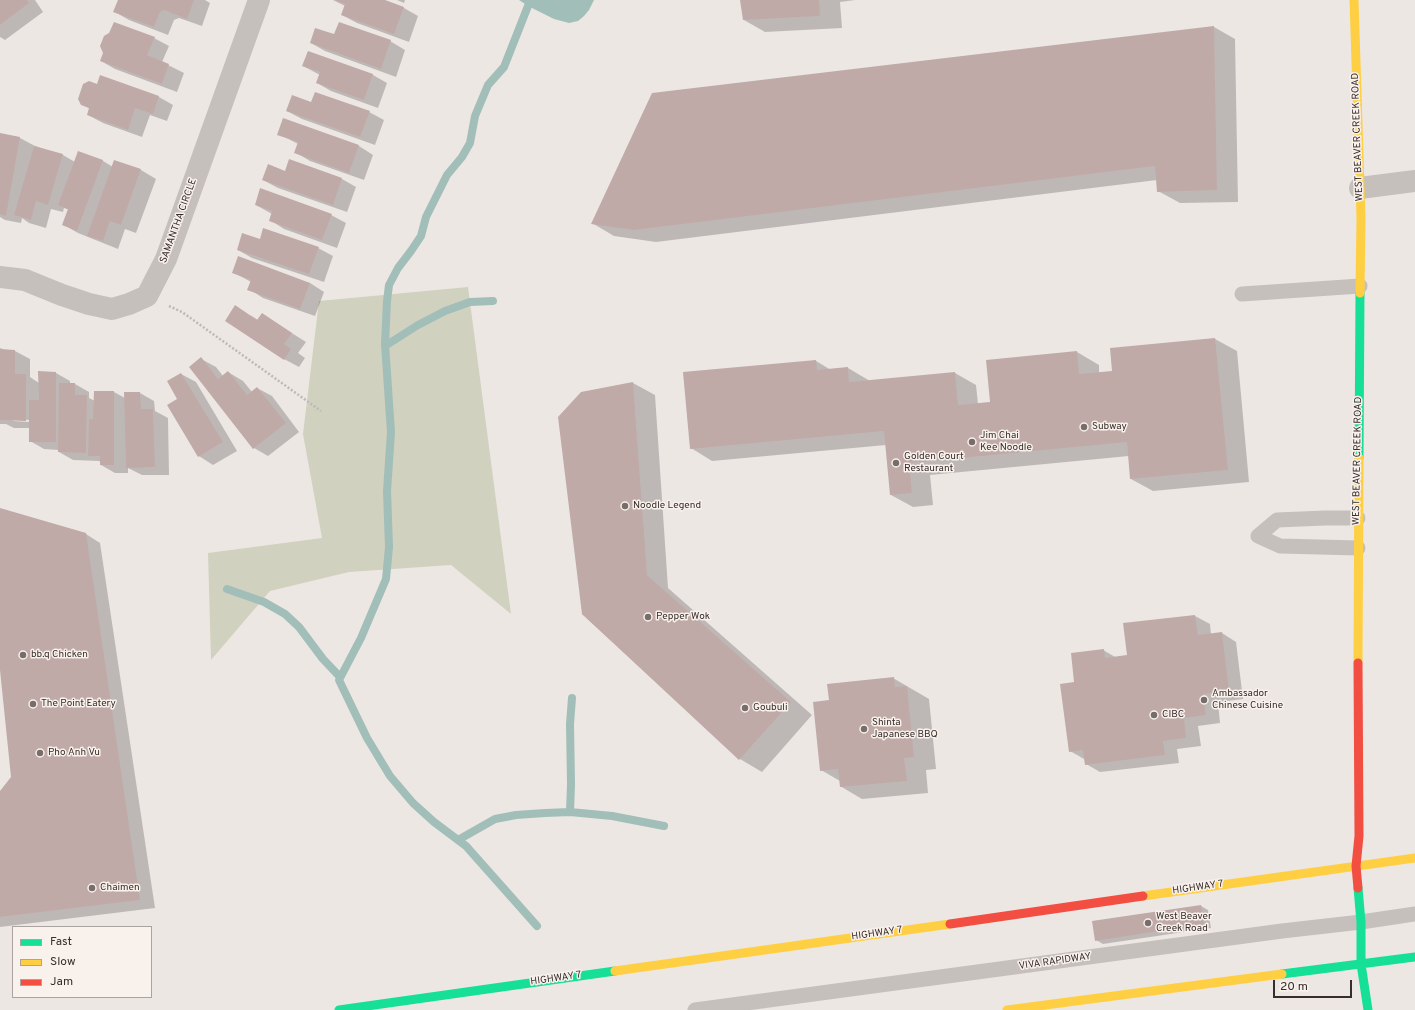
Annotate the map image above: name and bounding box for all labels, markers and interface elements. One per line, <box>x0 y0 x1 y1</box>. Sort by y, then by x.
street label: WEST BEAVER CREEK ROAD <box>1350 73 1366 201</box>
street label: SAMANTHA CIRCLE <box>158 177 200 265</box>
street label: WEST BEAVER CREEK ROAD <box>1351 397 1365 525</box>
place label: Subway <box>1092 421 1127 433</box>
marker: Subway <box>1079 422 1089 432</box>
place label: Jim Chai Kee Noodle <box>980 430 1032 454</box>
marker: Jim Chai Kee Noodle <box>967 437 977 447</box>
place label: Golden Court Restaurant <box>904 451 964 474</box>
marker: Golden Court Restaurant <box>891 458 901 468</box>
place label: Noodle Legend <box>633 500 701 512</box>
marker: Noodle Legend <box>620 501 630 511</box>
place label: Pepper Wok <box>656 611 710 623</box>
marker: Pepper Wok <box>643 612 653 622</box>
place label: bb.q Chicken <box>31 649 88 661</box>
marker: bb.q Chicken <box>18 650 28 660</box>
place label: Ambassador Chinese Cuisine <box>1212 688 1283 712</box>
marker: Ambassador Chinese Cuisine <box>1199 695 1209 705</box>
place label: The Point Eatery <box>41 698 116 710</box>
marker: The Point Eatery <box>28 699 38 709</box>
place label: Goubuli <box>753 702 787 714</box>
marker: Goubuli <box>740 703 750 713</box>
place label: CIBC <box>1162 709 1184 721</box>
marker: CIBC <box>1149 710 1159 720</box>
place label: Shinta Japanese BBQ <box>872 717 938 740</box>
marker: Shinta Japanese BBQ <box>859 724 869 734</box>
place label: Pho Anh Vu <box>48 747 100 759</box>
marker: Pho Anh Vu <box>35 748 45 758</box>
street label: HIGHWAY 7 <box>1172 878 1224 898</box>
place label: Chaimen <box>100 882 140 894</box>
marker: Chaimen <box>87 883 97 893</box>
place label: West Beaver Creek Road <box>1156 911 1212 934</box>
marker: West Beaver Creek Road <box>1143 918 1153 928</box>
street label: HIGHWAY 7 <box>851 924 903 944</box>
legend <box>12 926 152 998</box>
text: Fast <box>50 934 72 950</box>
street label: VIVA RAPIDWAY <box>1018 951 1092 973</box>
text: Slow <box>50 954 76 970</box>
street label: HIGHWAY 7 <box>530 969 582 989</box>
scale bar <box>1275 972 1354 998</box>
text: Jam <box>50 974 73 990</box>
text: 20 m <box>1280 979 1308 995</box>

